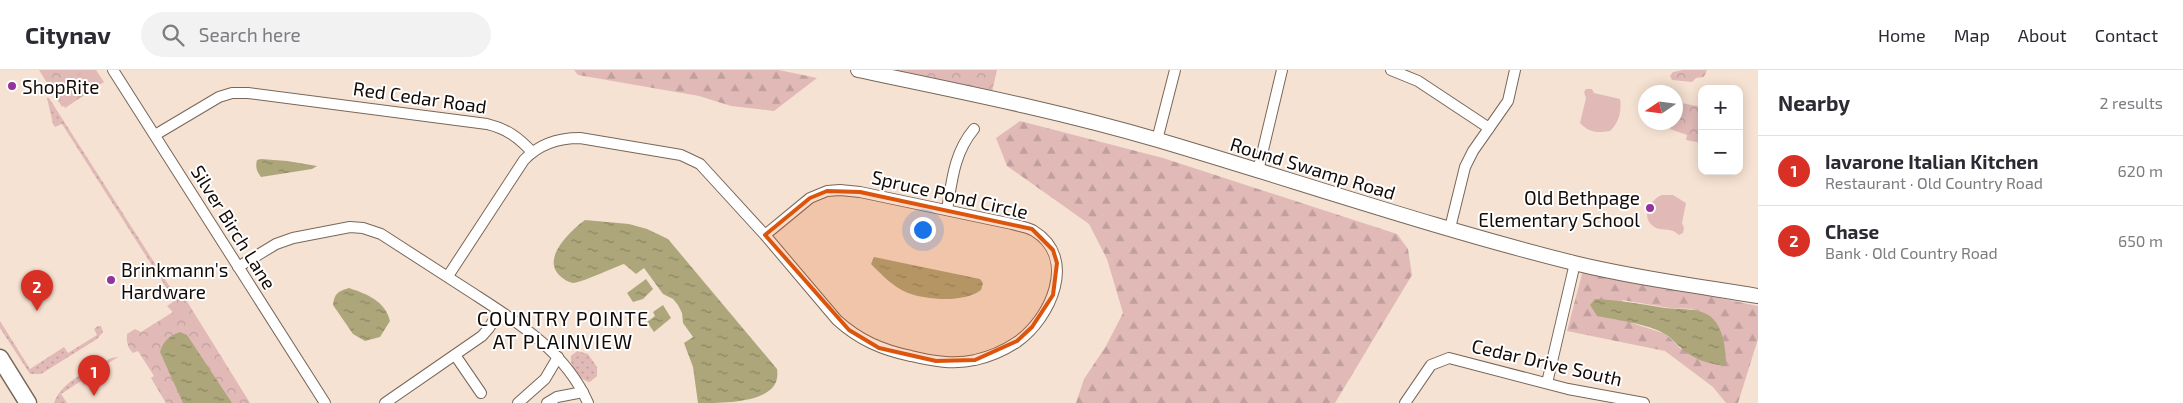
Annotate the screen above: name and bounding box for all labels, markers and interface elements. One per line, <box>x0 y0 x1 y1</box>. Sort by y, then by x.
search box <box>141 12 491 57</box>
text: Citynav <box>25 20 111 49</box>
icon: search <box>159 21 187 49</box>
text: Search here <box>199 23 301 46</box>
text: Home <box>1878 24 1926 46</box>
text: Map <box>1954 24 1990 46</box>
text: About <box>2018 24 2067 46</box>
text: Contact <box>2095 24 2158 46</box>
place label: ShopRite <box>22 75 99 98</box>
street label: Red Cedar Road <box>352 76 488 118</box>
marker: ShopRite <box>6 80 18 92</box>
north arrow <box>1638 85 1683 130</box>
map controls <box>1698 85 1743 175</box>
button: + <box>1698 85 1743 130</box>
text: Nearby <box>1778 90 1850 115</box>
text: 2 results <box>2100 93 2163 112</box>
button: − <box>1698 130 1743 175</box>
street label: Round Swamp Road <box>1228 132 1398 204</box>
text: Iavarone Italian Kitchen <box>1825 150 2038 173</box>
street label: Silver Birch Lane <box>187 161 281 293</box>
text: 1 <box>1791 161 1797 180</box>
text: 620 m <box>2118 161 2163 180</box>
street label: Spruce Pond Circle <box>870 165 1030 223</box>
text: Restaurant · Old Country Road <box>1825 173 2043 192</box>
place label: Old Bethpage Elementary School <box>1478 186 1640 231</box>
marker: Old Bethpage Elementary School <box>1644 202 1656 214</box>
your location <box>910 217 936 243</box>
text: Chase <box>1825 220 1879 243</box>
text: 2 <box>1789 231 1799 250</box>
text: 650 m <box>2118 231 2163 250</box>
text: Bank · Old Country Road <box>1825 243 1998 262</box>
place label: Brinkmann's Hardware <box>121 258 228 303</box>
pin: 2 <box>21 270 53 311</box>
marker: Brinkmann's Hardware <box>105 274 117 286</box>
district label: COUNTRY POINTE AT PLAINVIEW <box>477 306 649 353</box>
street label: Cedar Drive South <box>1470 334 1624 390</box>
pin: 1 <box>78 355 110 396</box>

